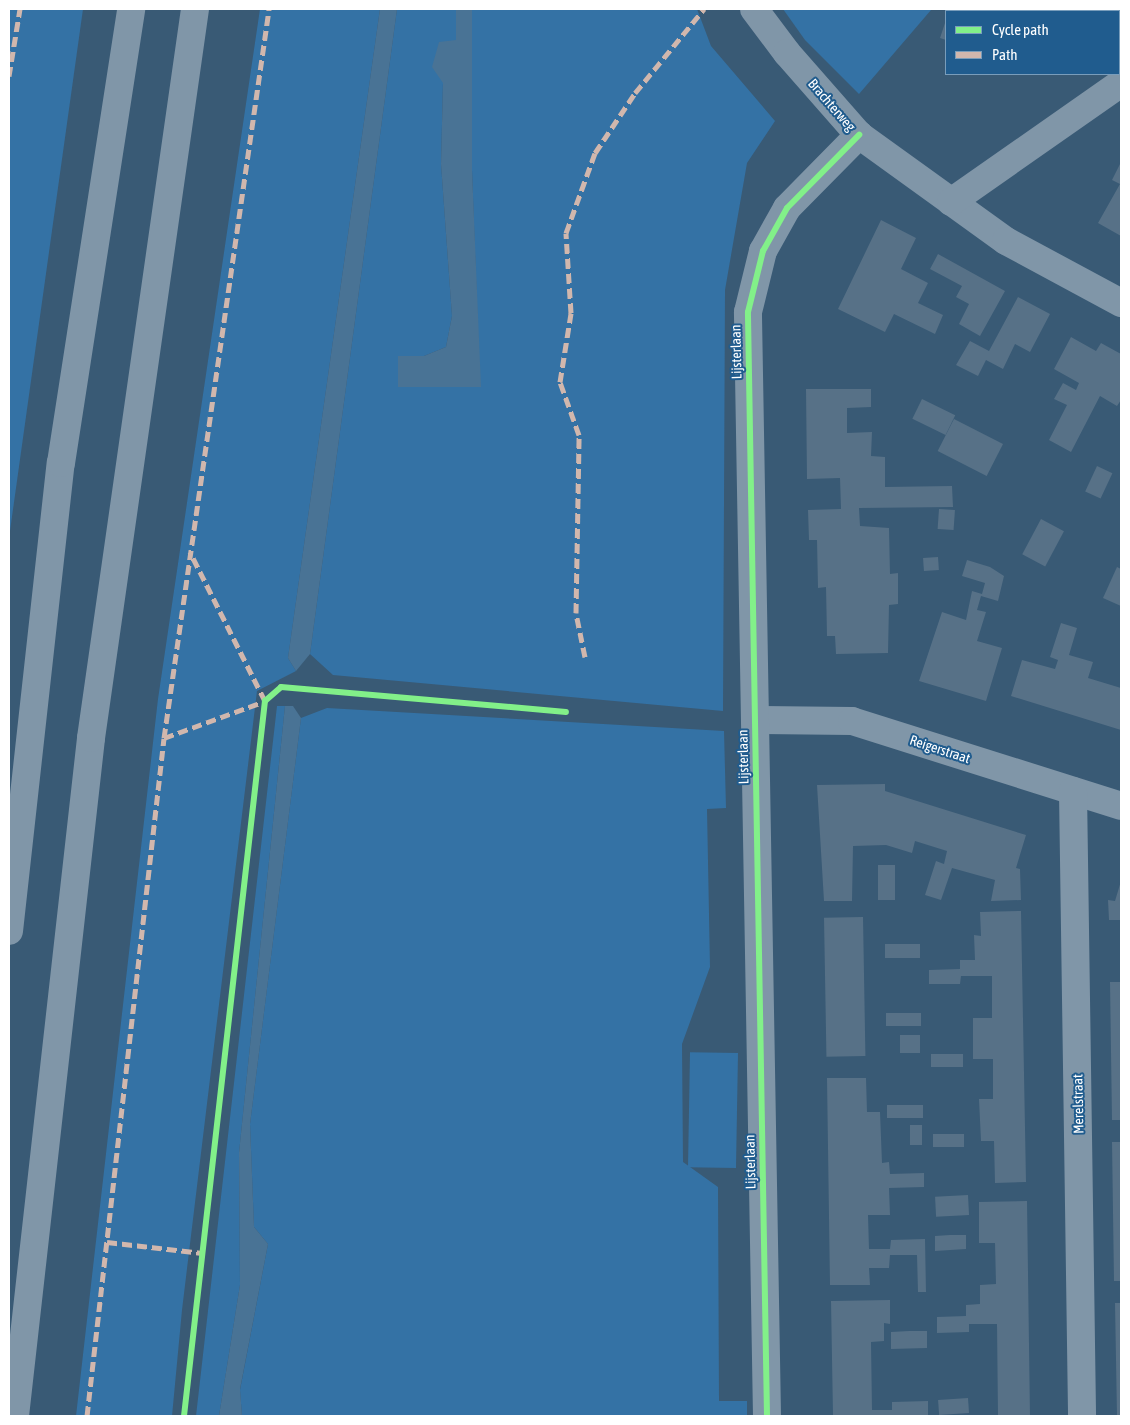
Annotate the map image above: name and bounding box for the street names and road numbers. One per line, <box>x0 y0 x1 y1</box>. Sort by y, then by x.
street label: Brachterweg <box>805 75 859 135</box>
street label: Lijsterlaan <box>727 325 745 379</box>
street label: Lijsterlaan <box>734 730 752 784</box>
street label: Reigerstraat <box>908 731 972 767</box>
street label: Merelstraat <box>1069 1074 1087 1134</box>
street label: Lijsterlaan <box>741 1135 759 1189</box>

